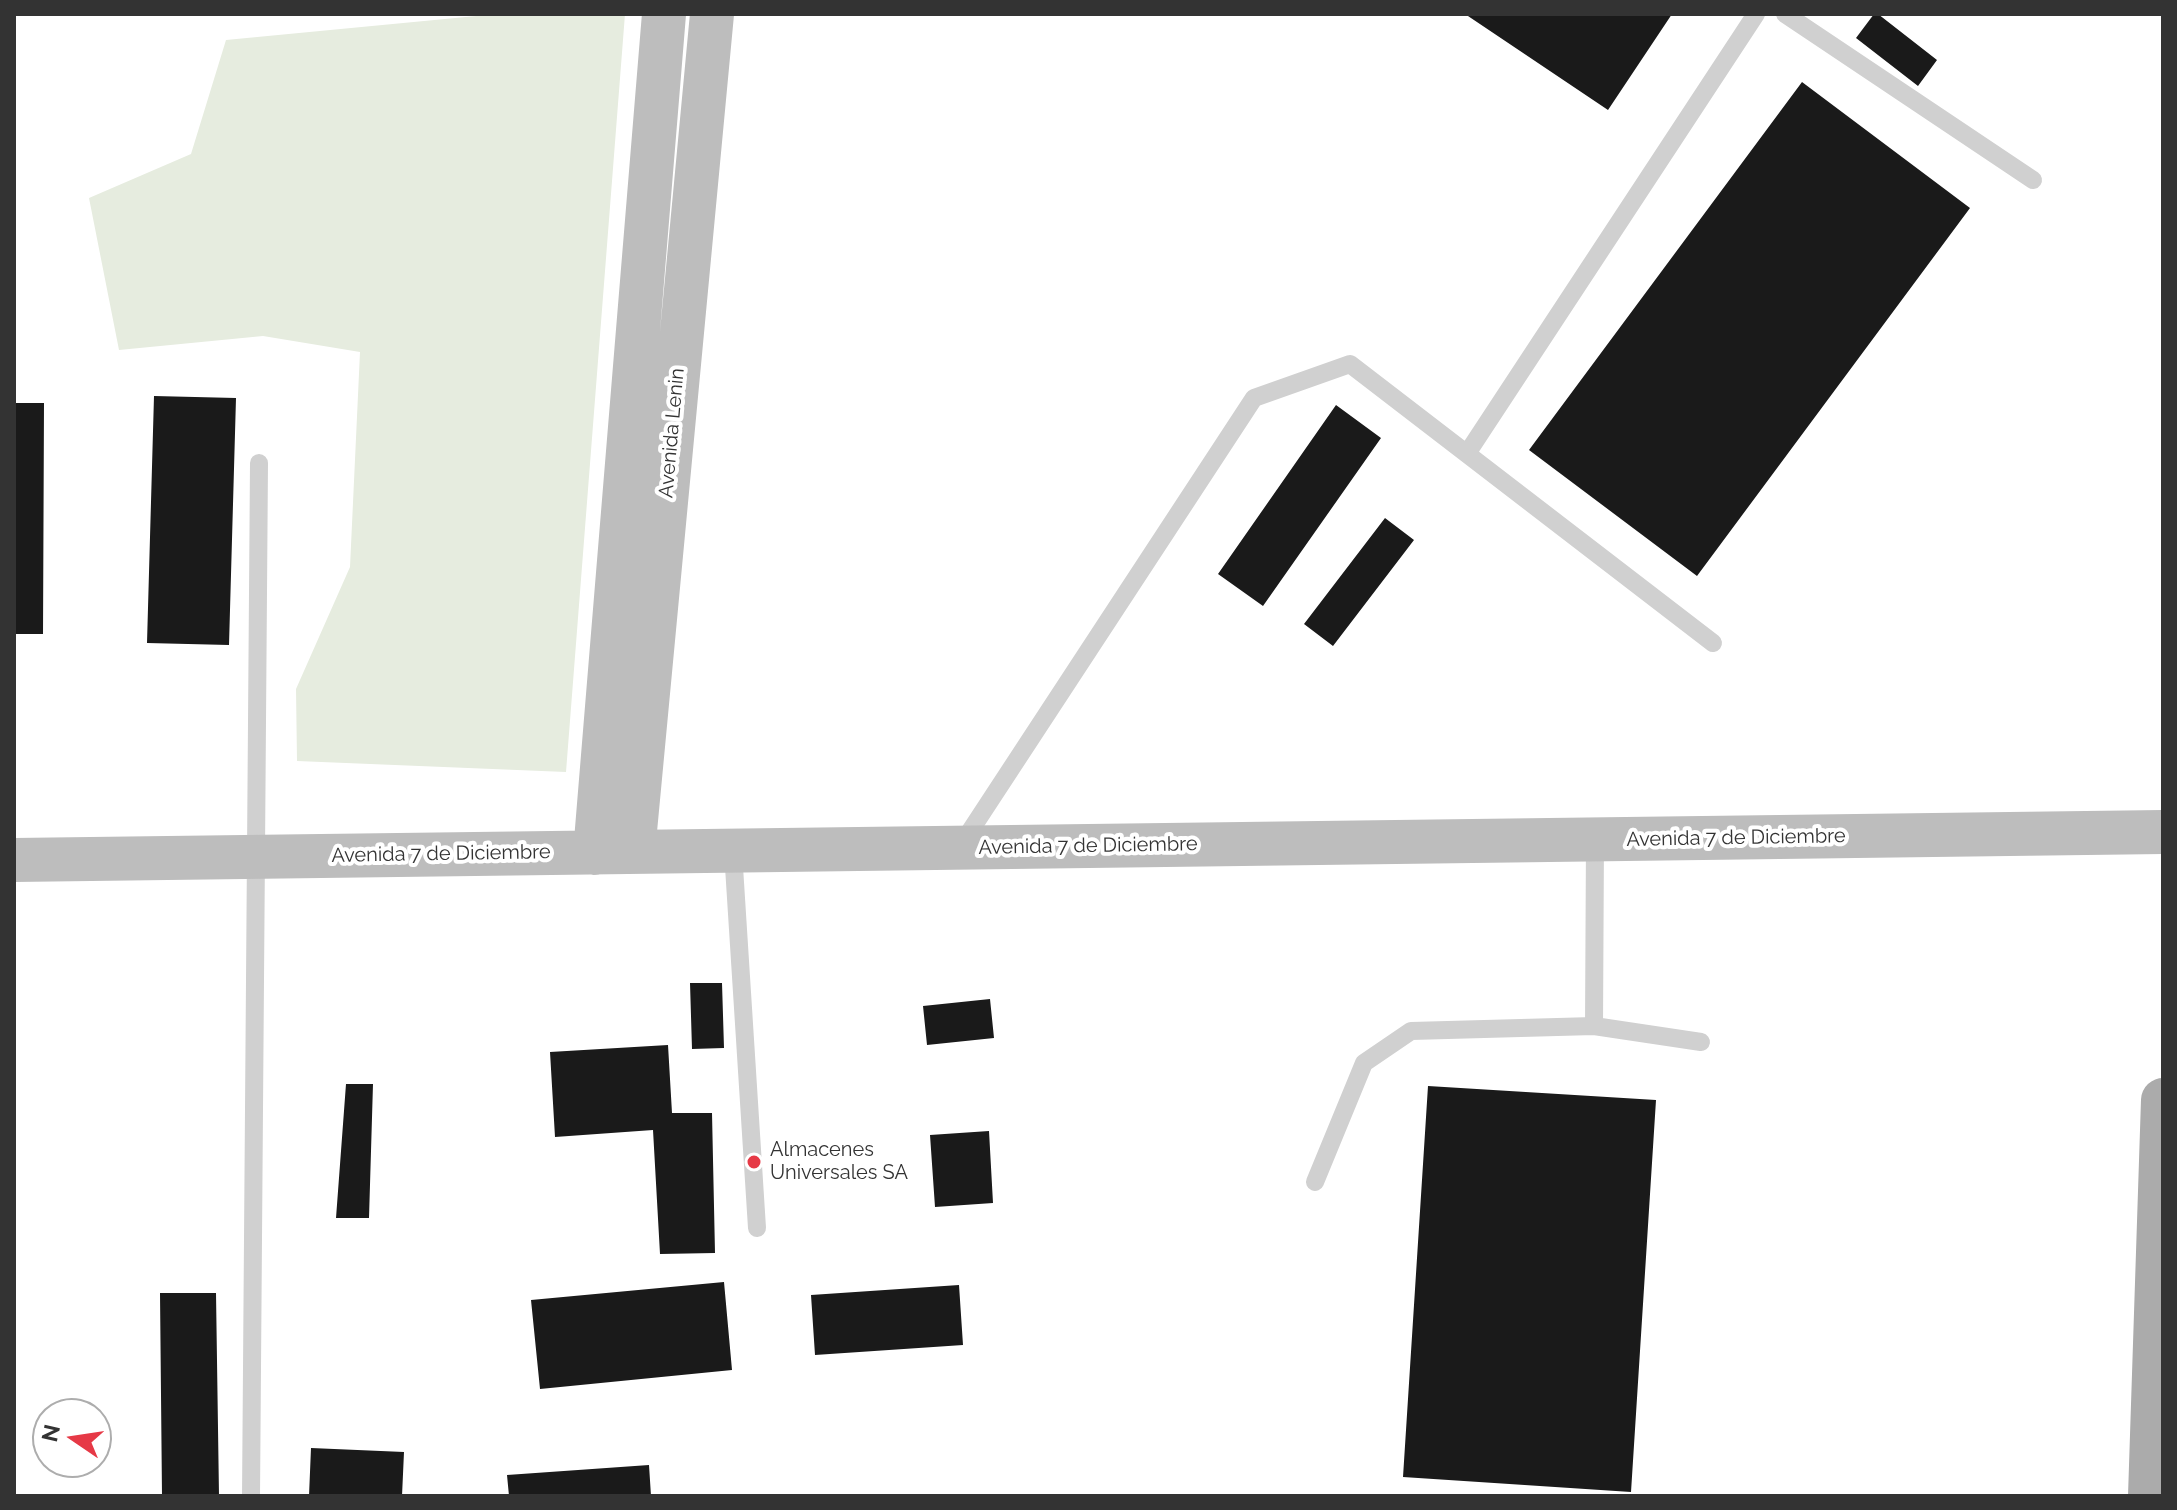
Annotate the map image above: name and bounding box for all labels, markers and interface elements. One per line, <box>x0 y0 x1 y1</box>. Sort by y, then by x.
street label: Avenida Lenin <box>654 367 690 499</box>
street label: Avenida 7 de Diciembre <box>1626 824 1846 852</box>
street label: Avenida 7 de Diciembre <box>978 832 1198 860</box>
street label: Avenida 7 de Diciembre <box>331 840 551 868</box>
place label: Almacenes Universales SA <box>770 1138 908 1185</box>
marker: Almacenes Universales SA <box>745 1153 763 1171</box>
north arrow <box>32 1398 112 1478</box>
text: N <box>36 1422 65 1444</box>

